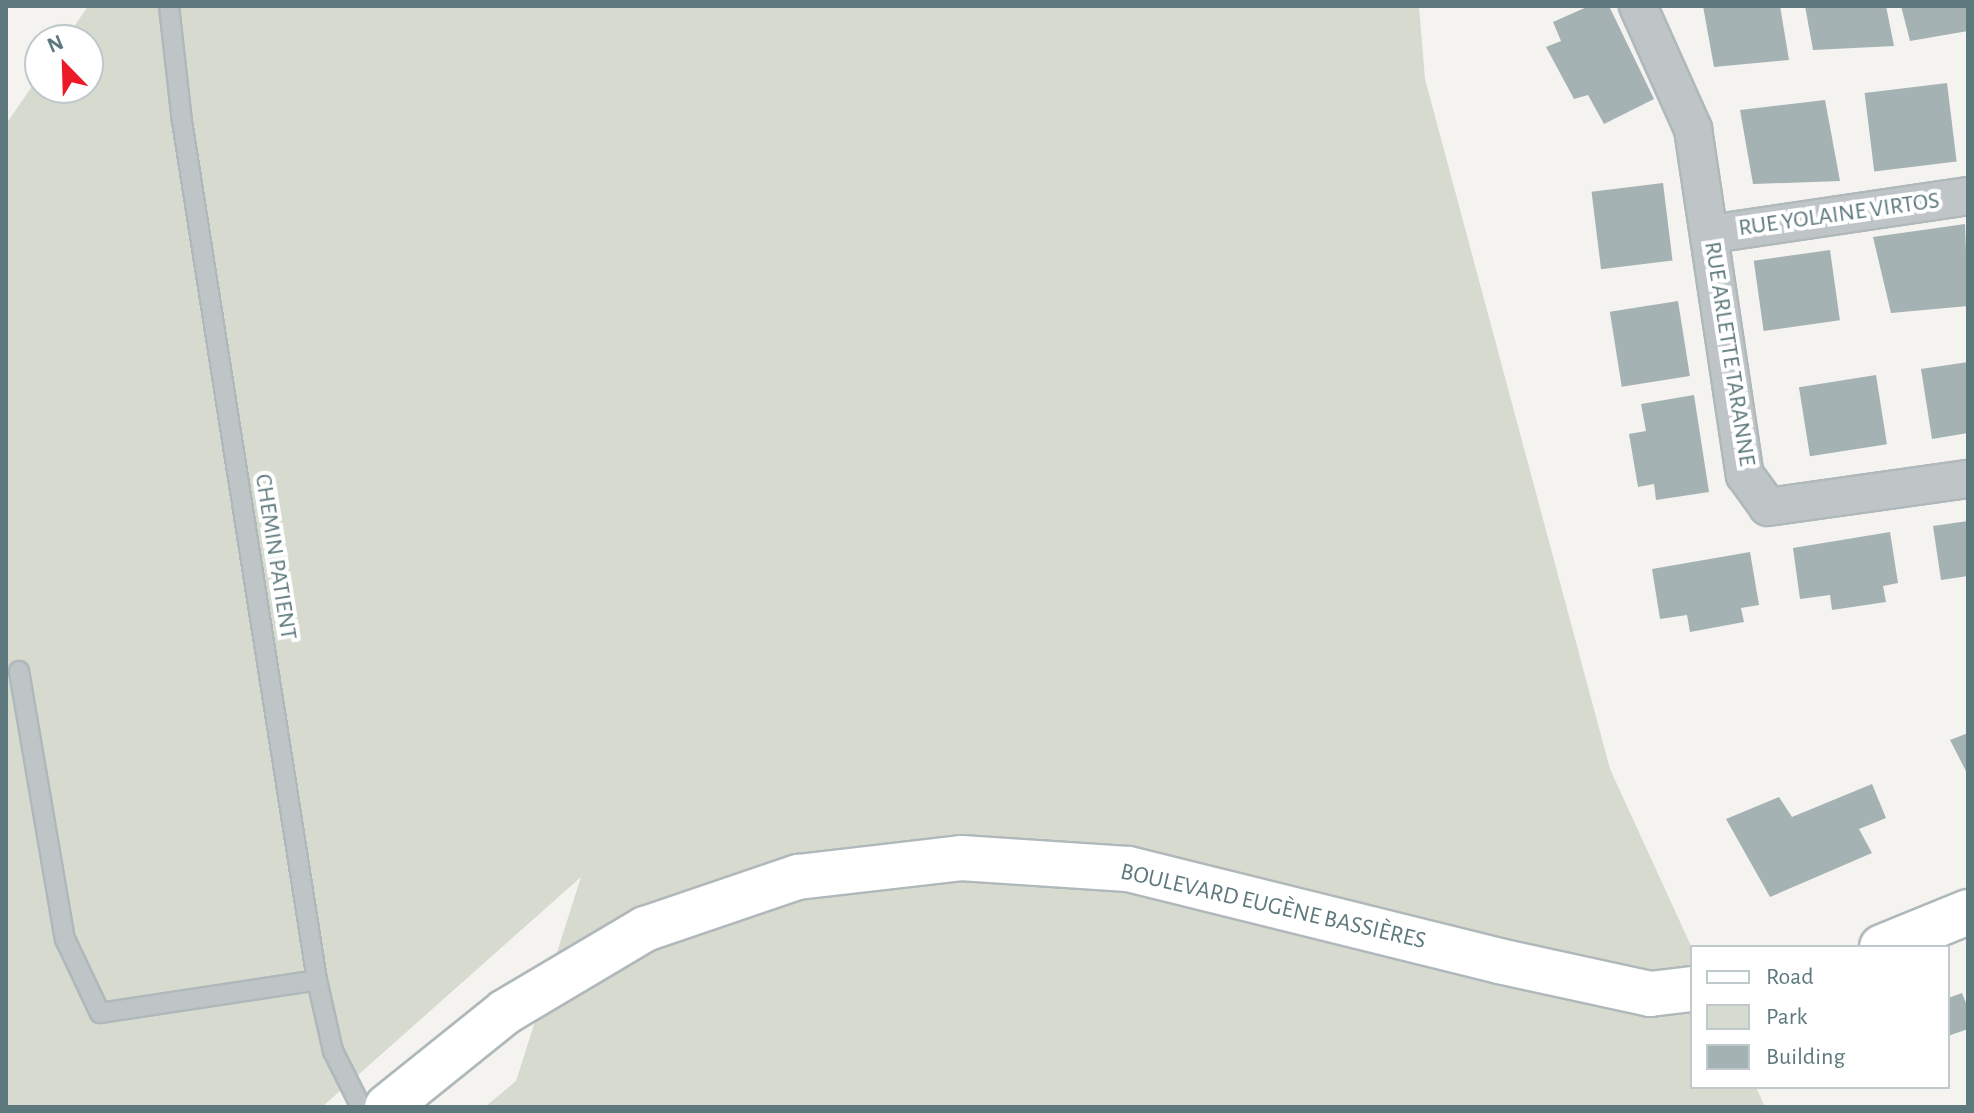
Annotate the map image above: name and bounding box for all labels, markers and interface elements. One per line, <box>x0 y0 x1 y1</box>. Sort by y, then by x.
north arrow <box>24 24 104 104</box>
text: N <box>44 31 67 57</box>
street label: RUE YOLAINE VIRTOS <box>1737 187 1941 243</box>
street label: RUE ARLETTE TARANNE <box>1697 240 1761 468</box>
street label: CHEMIN PATIENT <box>248 472 302 642</box>
street label: BOULEVARD EUGÈNE BASSIÈRES <box>1118 858 1428 956</box>
legend <box>1690 945 1950 1089</box>
text: Road <box>1766 965 1814 989</box>
text: Park <box>1766 1005 1807 1029</box>
text: Building <box>1766 1045 1845 1069</box>

